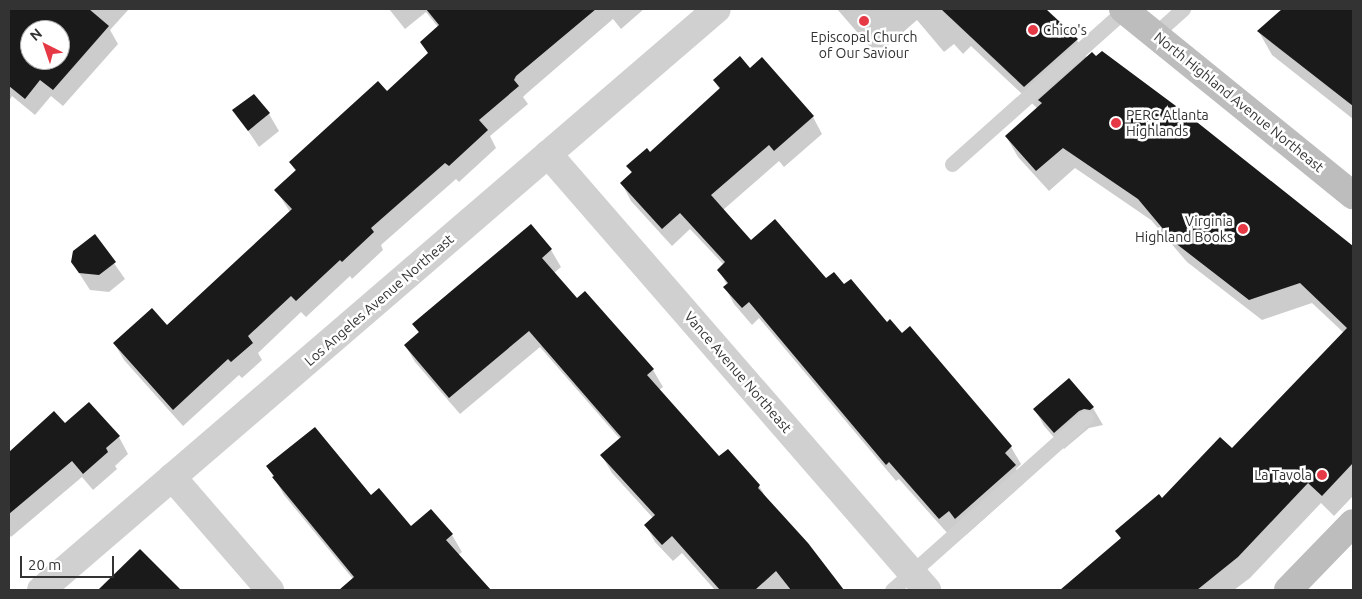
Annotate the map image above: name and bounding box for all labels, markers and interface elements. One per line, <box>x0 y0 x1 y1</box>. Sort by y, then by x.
marker: Episcopal Church of Our Saviour <box>858 15 870 27</box>
north arrow <box>20 20 70 70</box>
place label: Chico's <box>1043 22 1087 38</box>
marker: Chico's <box>1027 24 1039 36</box>
text: N <box>27 25 45 44</box>
street label: North Highland Avenue Northeast <box>1151 28 1327 176</box>
place label: Episcopal Church of Our Saviour <box>811 29 917 62</box>
place label: PERC Atlanta Highlands <box>1126 107 1209 140</box>
marker: PERC Atlanta Highlands <box>1110 117 1122 129</box>
place label: Virginia Highland Books <box>1135 213 1233 246</box>
marker: Virginia Highland Books <box>1237 223 1249 235</box>
street label: Los Angeles Avenue Northeast <box>301 231 457 369</box>
street label: Vance Avenue Northeast <box>681 308 795 436</box>
place label: La Tavola <box>1254 467 1312 483</box>
marker: La Tavola <box>1316 469 1328 481</box>
scale bar <box>22 546 116 578</box>
text: 20 m <box>28 556 61 573</box>

